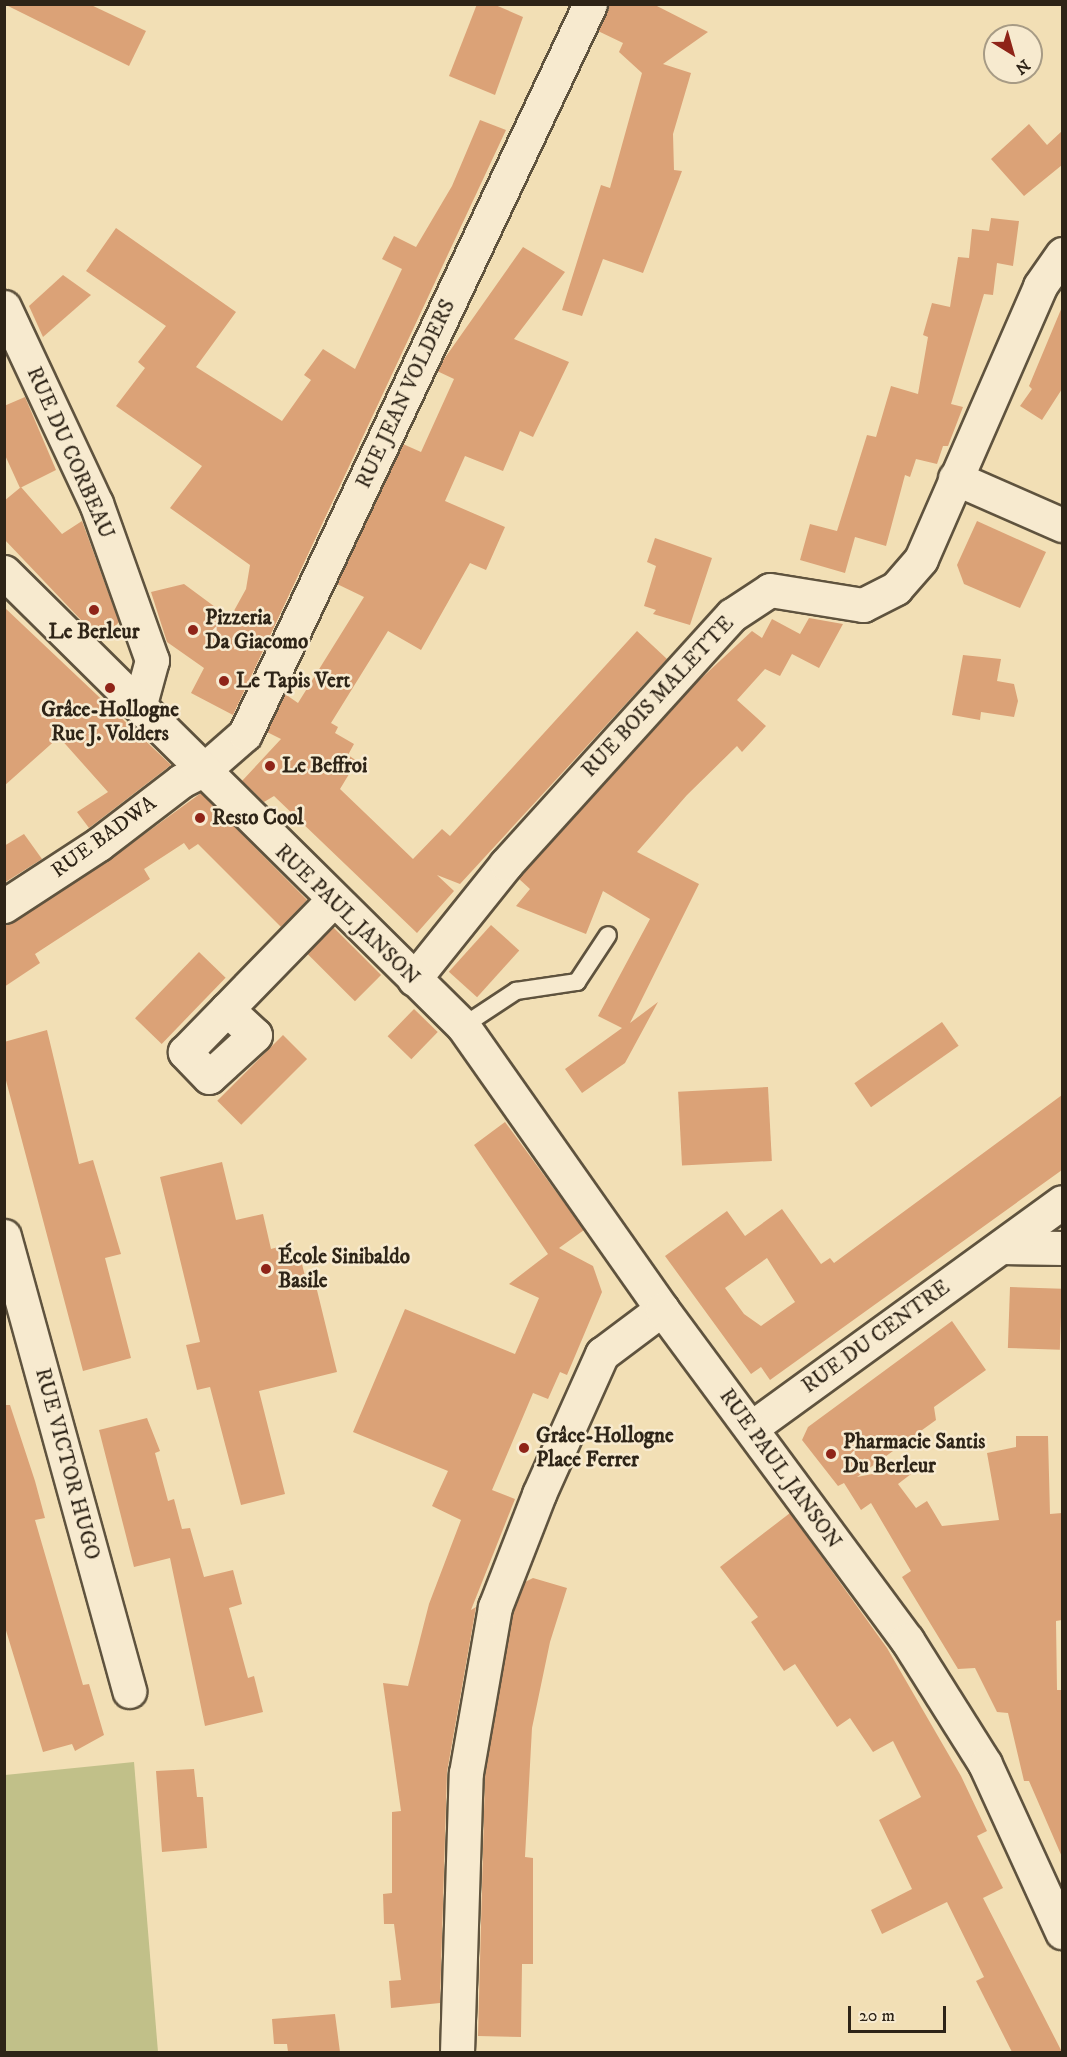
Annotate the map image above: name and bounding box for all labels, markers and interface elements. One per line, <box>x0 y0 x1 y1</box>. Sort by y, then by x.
north arrow <box>983 24 1043 84</box>
text: N <box>1011 55 1034 79</box>
street label: RUE JEAN VOLDERS <box>351 296 461 492</box>
street label: RUE DU CORBEAU <box>21 363 119 543</box>
marker: Le Berleur <box>87 603 101 617</box>
place label: Pizzeria Da Giacomo <box>205 605 308 655</box>
street label: RUE BOIS MALETTE <box>577 611 739 783</box>
place label: Le Berleur <box>49 619 139 645</box>
marker: Pizzeria Da Giacomo <box>186 623 200 637</box>
place label: Le Tapis Vert <box>236 668 350 694</box>
marker: Le Tapis Vert <box>217 674 231 688</box>
marker: Grâce-Hollogne Rue J. Volders <box>103 681 117 695</box>
place label: Grâce-Hollogne Rue J. Volders <box>41 697 179 747</box>
place label: Le Beffroi <box>282 753 367 779</box>
marker: Le Beffroi <box>263 759 277 773</box>
street label: RUE BADWA <box>47 791 161 883</box>
place label: Resto Cool <box>212 805 304 831</box>
marker: Resto Cool <box>193 811 207 825</box>
street label: RUE PAUL JANSON <box>270 840 424 990</box>
place label: École Sinibaldo Basile <box>278 1244 410 1294</box>
marker: École Sinibaldo Basile <box>259 1262 273 1276</box>
street label: RUE DU CENTRE <box>797 1275 955 1399</box>
street label: RUE VICTOR HUGO <box>29 1365 105 1563</box>
street label: RUE PAUL JANSON <box>714 1384 846 1554</box>
place label: Grâce-Hollogne Place Ferrer <box>536 1423 674 1473</box>
place label: Pharmacie Santis Du Berleur <box>843 1429 985 1479</box>
marker: Grâce-Hollogne Place Ferrer <box>517 1441 531 1455</box>
marker: Pharmacie Santis Du Berleur <box>824 1447 838 1461</box>
scale bar <box>851 1994 948 2032</box>
text: 20 m <box>859 2005 895 2027</box>

